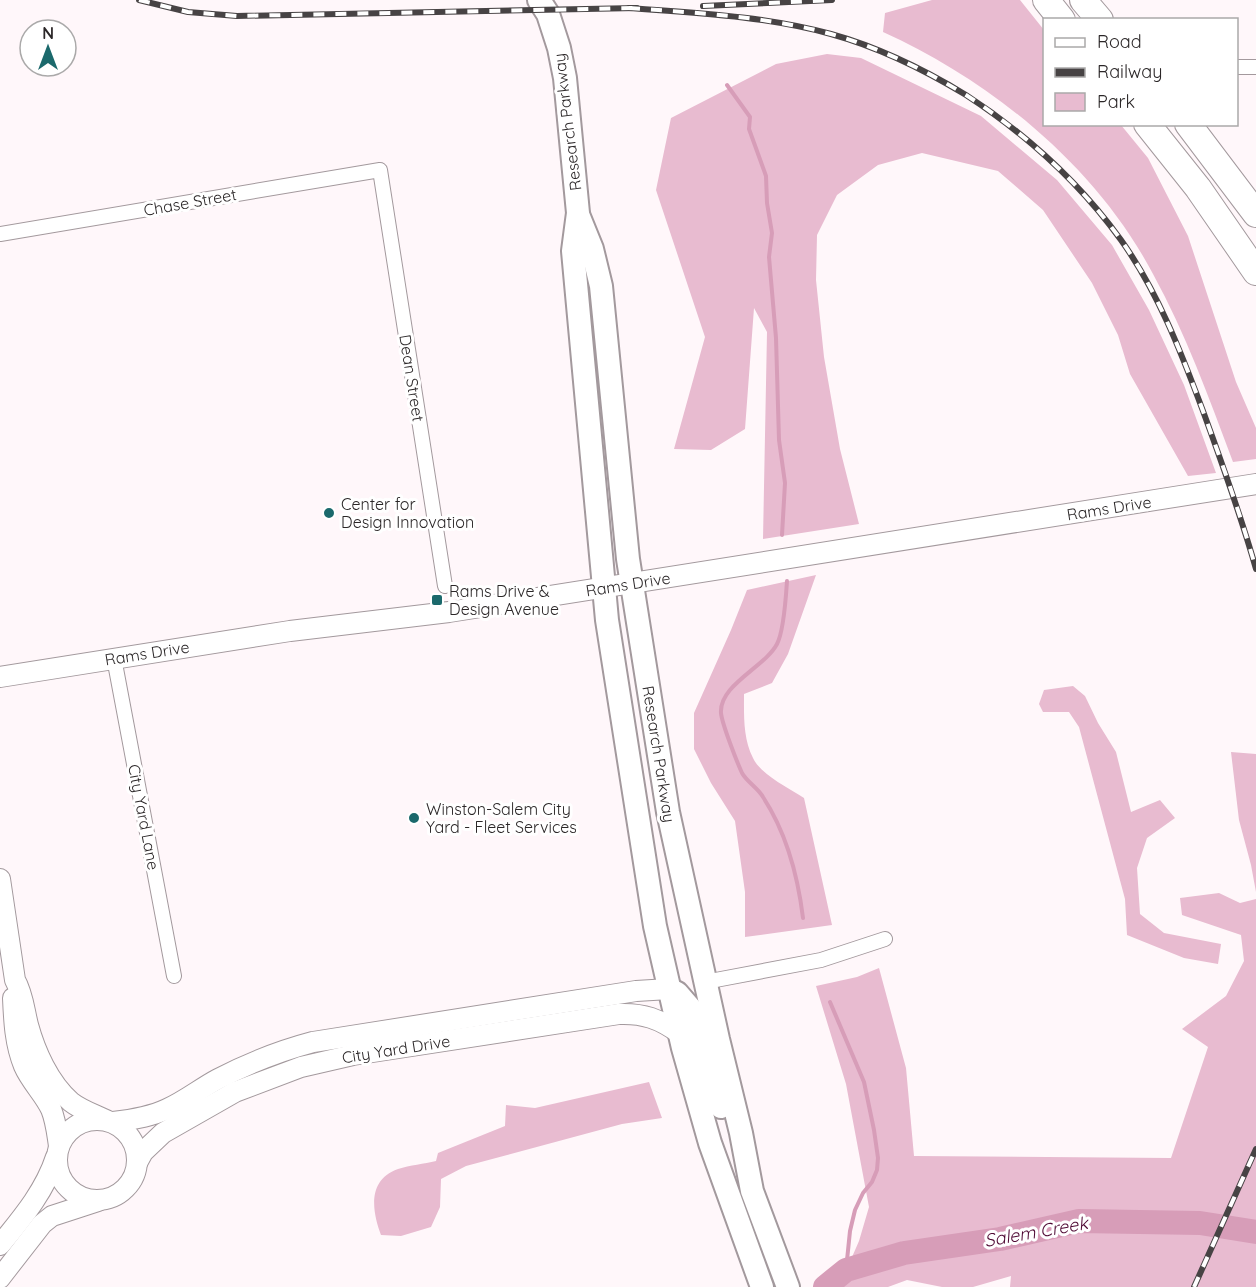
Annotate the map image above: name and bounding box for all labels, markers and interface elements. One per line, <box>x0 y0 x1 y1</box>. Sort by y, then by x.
north arrow <box>18 18 78 78</box>
legend <box>1043 18 1238 126</box>
text: N <box>42 23 54 43</box>
text: Road <box>1097 30 1142 53</box>
street label: Research Parkway <box>549 52 585 192</box>
text: Railway <box>1097 60 1163 83</box>
text: Park <box>1097 90 1135 113</box>
street label: Chase Street <box>142 184 238 220</box>
street label: Dean Street <box>395 333 429 423</box>
street label: Rams Drive <box>1065 491 1153 525</box>
place label: Center for Design Innovation <box>341 494 474 532</box>
marker: Center for Design Innovation <box>322 506 336 520</box>
street label: Rams Drive <box>584 567 672 601</box>
place label: Rams Drive & Design Avenue <box>449 581 559 619</box>
marker: Rams Drive & Design Avenue <box>430 593 444 607</box>
street label: Rams Drive <box>103 636 191 670</box>
street label: Research Parkway <box>638 684 680 824</box>
street label: City Yard Lane <box>124 762 164 872</box>
place label: Winston-Salem City Yard - Fleet Services <box>426 799 577 837</box>
marker: Winston-Salem City Yard - Fleet Services <box>407 811 421 825</box>
street label: City Yard Drive <box>340 1031 452 1067</box>
water label: Salem Creek <box>982 1211 1091 1252</box>

